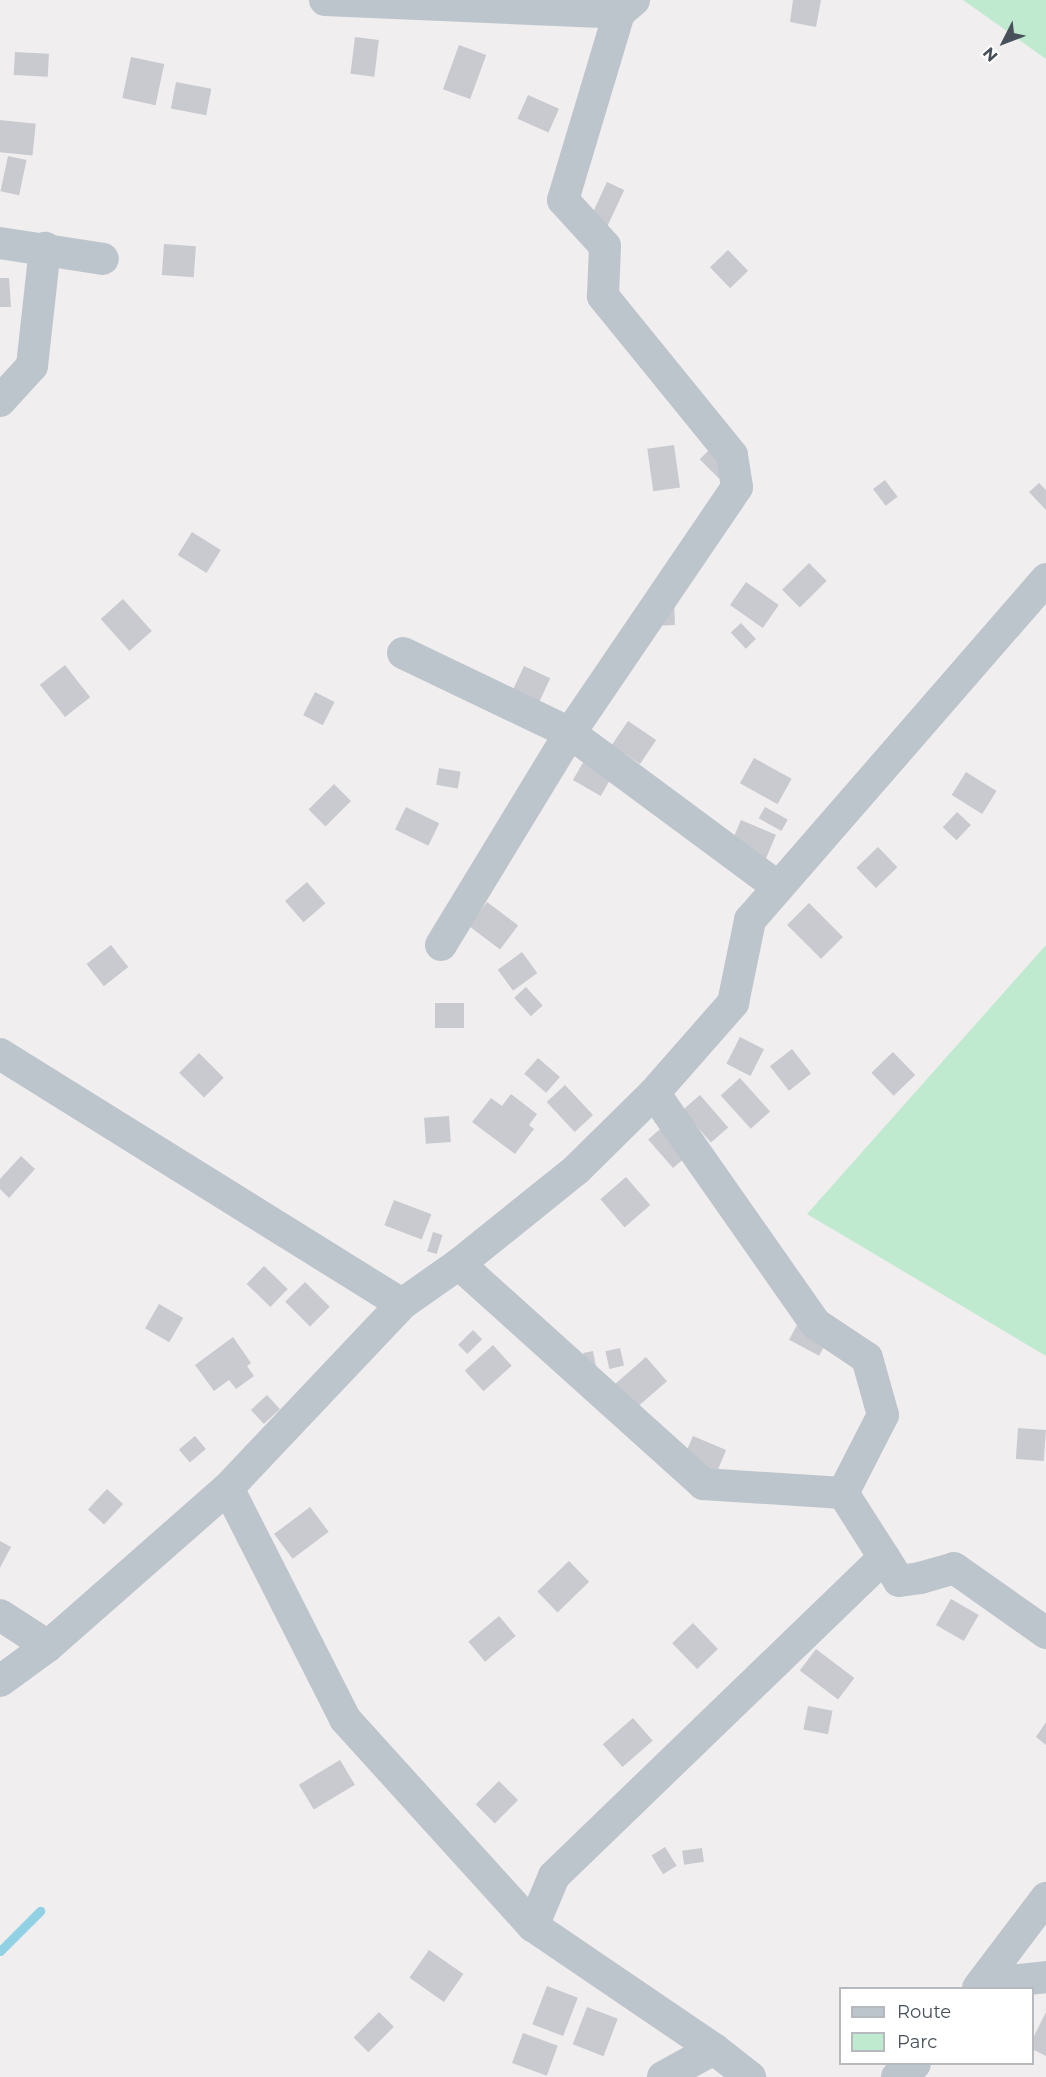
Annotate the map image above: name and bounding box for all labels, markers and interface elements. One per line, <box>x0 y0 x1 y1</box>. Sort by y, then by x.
north arrow <box>974 12 1034 72</box>
text: N <box>979 43 1002 66</box>
legend <box>839 1987 1034 2065</box>
text: Route <box>897 2001 951 2023</box>
text: Parc <box>897 2031 937 2053</box>

